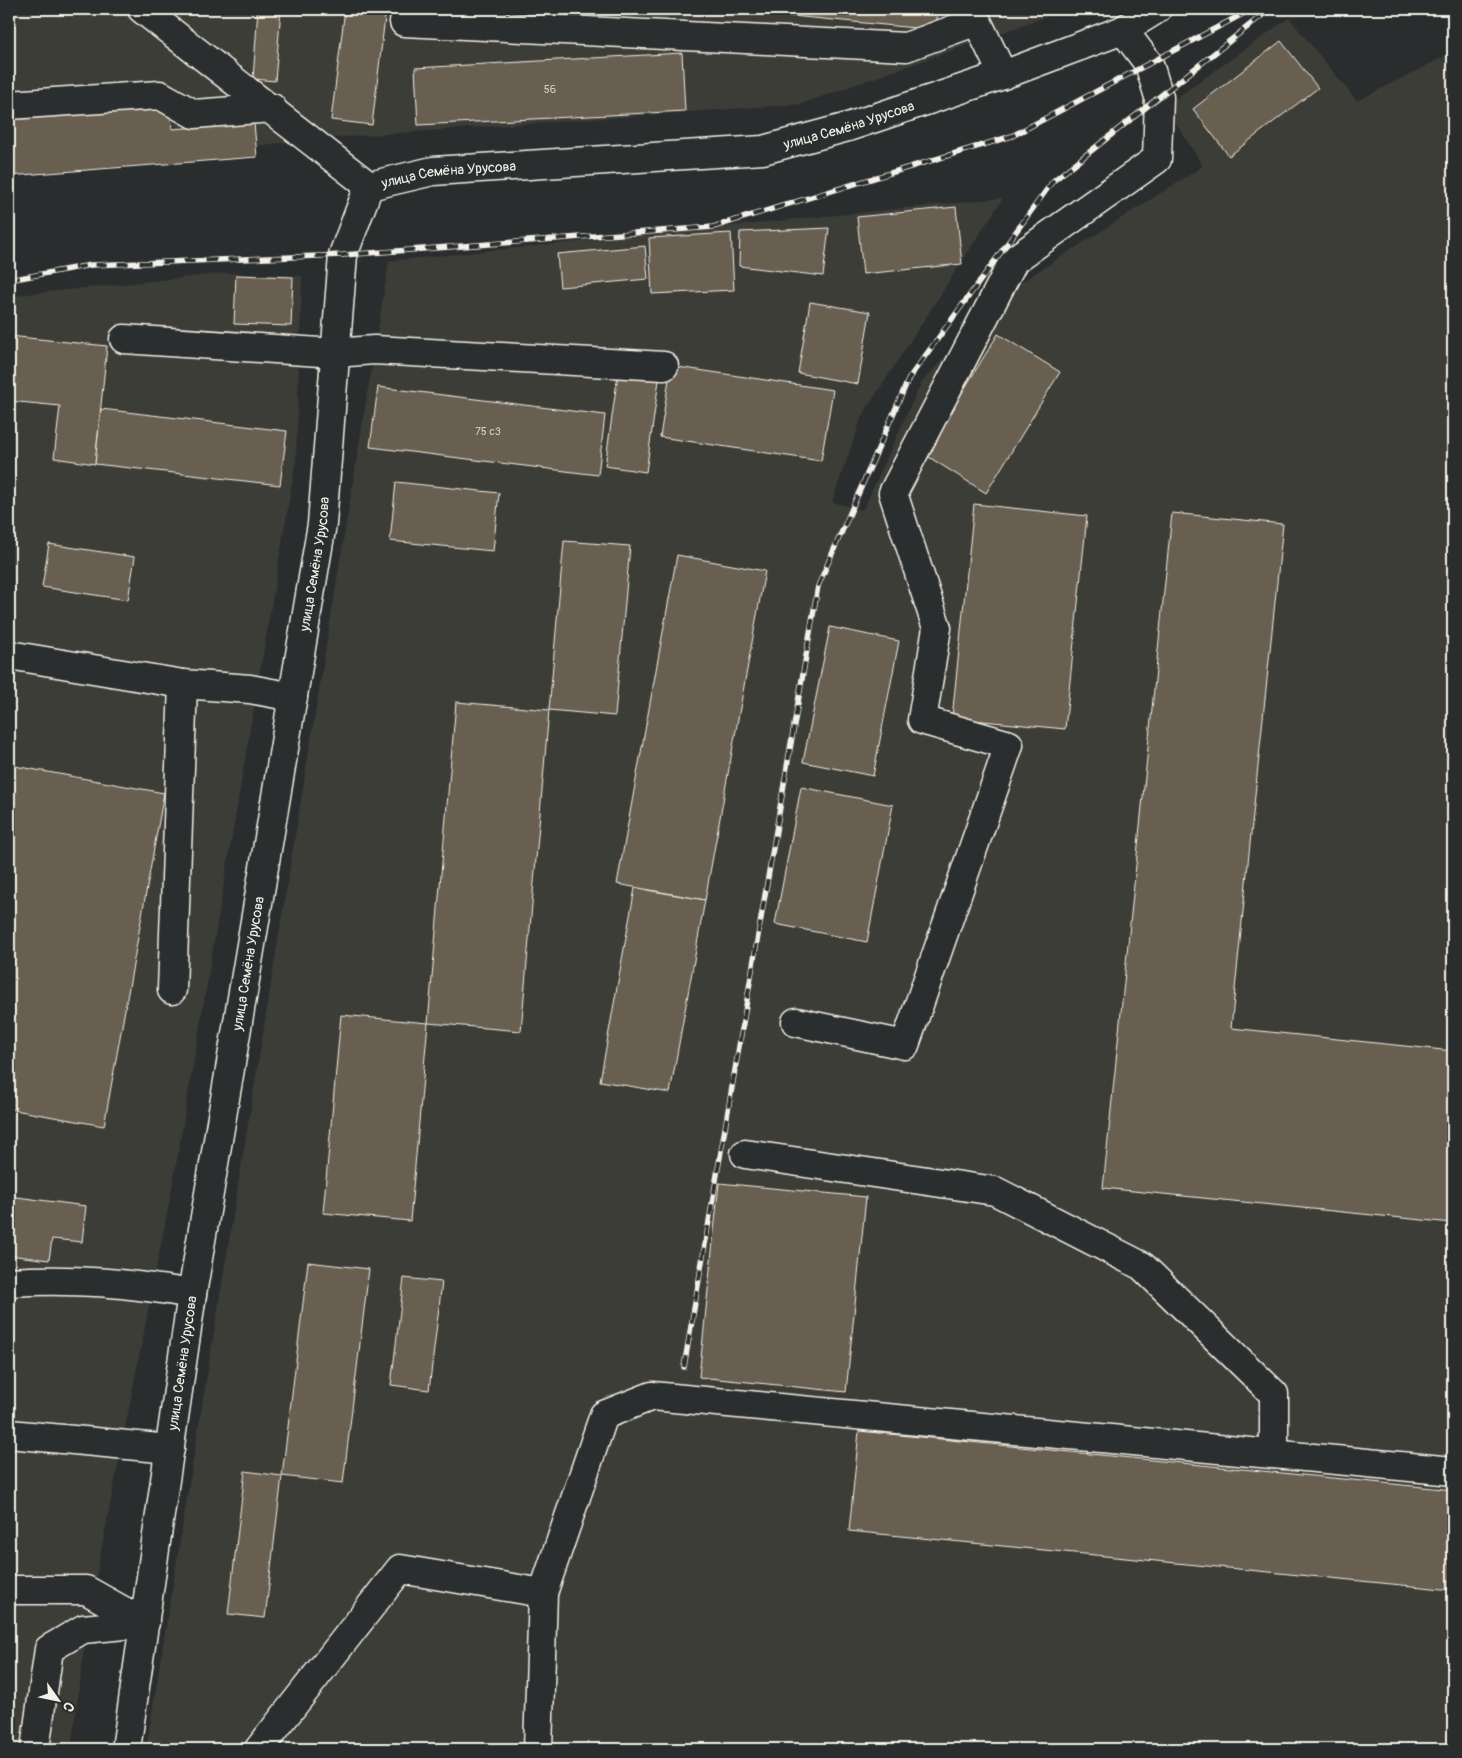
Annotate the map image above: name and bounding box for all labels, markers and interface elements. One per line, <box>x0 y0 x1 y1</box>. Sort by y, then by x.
house number: 56 <box>544 83 556 96</box>
street label: улица Семёна Урусова <box>781 97 917 153</box>
street label: улица Семёна Урусова <box>379 158 516 192</box>
house number: 75 с3 <box>475 425 501 438</box>
street label: улица Семёна Урусова <box>296 496 333 634</box>
street label: улица Семёна Урусова <box>228 895 268 1033</box>
street label: улица Семёна Урусова <box>164 1295 201 1433</box>
north arrow <box>32 1676 82 1726</box>
text: С <box>59 1699 78 1715</box>

